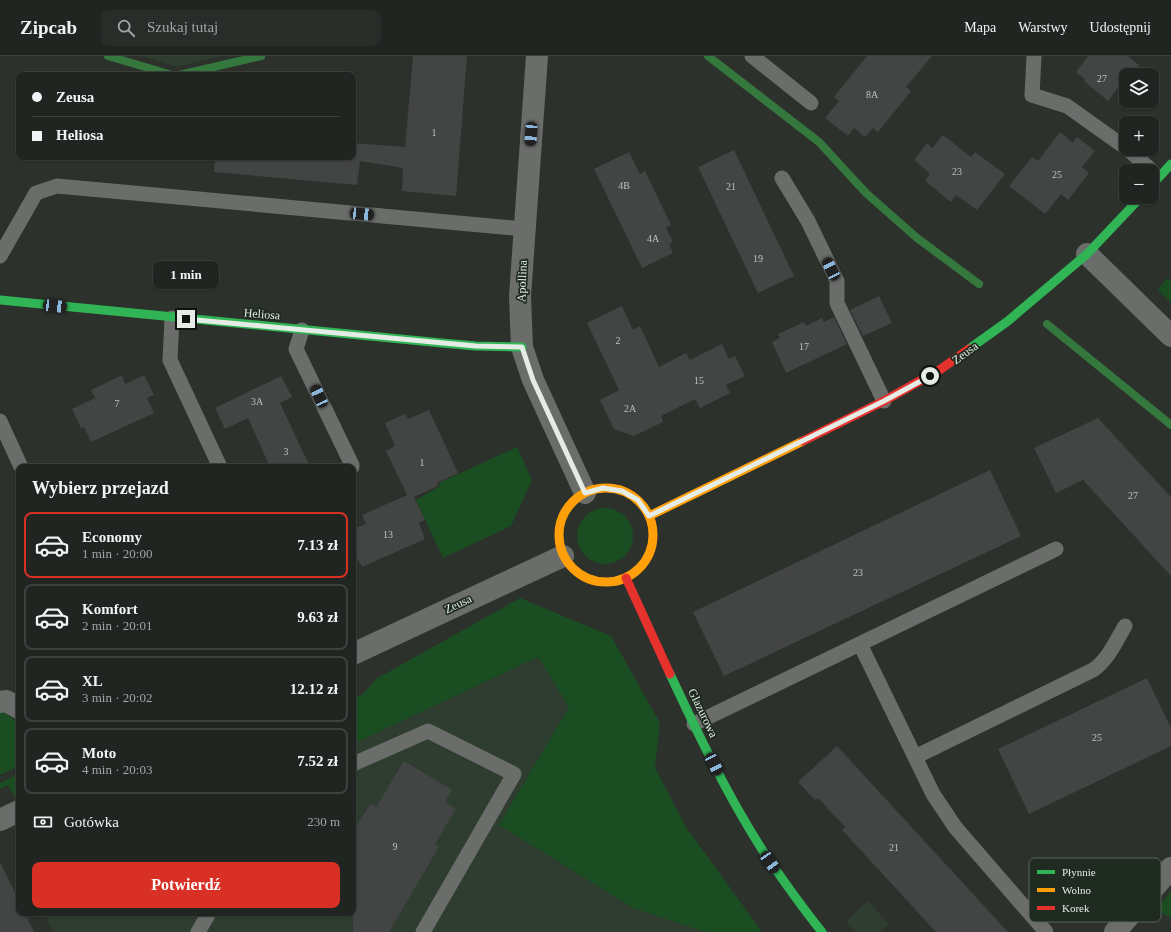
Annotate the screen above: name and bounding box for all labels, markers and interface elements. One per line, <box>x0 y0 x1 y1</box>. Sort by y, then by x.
search box <box>101 10 381 46</box>
text: Zipcab <box>20 17 77 38</box>
icon: search <box>115 17 137 39</box>
text: Szukaj tutaj <box>147 19 218 35</box>
text: Mapa <box>964 20 996 35</box>
text: Warstwy <box>1018 20 1068 35</box>
text: Udostępnij <box>1090 20 1151 35</box>
map controls <box>1119 68 1159 204</box>
button: layers <box>1119 68 1159 108</box>
house number: 27 <box>1097 73 1107 84</box>
text: Zeusa <box>56 89 94 105</box>
house number: 8A <box>866 89 879 100</box>
button: + <box>1119 116 1159 156</box>
car <box>524 122 538 146</box>
text: Heliosa <box>56 127 104 143</box>
house number: 1 <box>432 127 437 138</box>
button: − <box>1119 164 1159 204</box>
house number: 23 <box>952 166 962 177</box>
house number: 25 <box>1052 169 1062 180</box>
house number: 4B <box>618 180 630 191</box>
house number: 21 <box>726 181 736 192</box>
car <box>350 207 374 221</box>
house number: 4A <box>647 233 660 244</box>
house number: 19 <box>753 253 763 264</box>
car <box>820 256 842 282</box>
street label: Apollina <box>514 259 530 302</box>
callout: 1 min <box>153 261 219 289</box>
text: 1 min <box>170 267 202 282</box>
car <box>42 299 68 313</box>
street label: Heliosa <box>243 305 282 323</box>
route end <box>177 310 195 328</box>
house number: 2 <box>616 335 621 346</box>
street label: Zeusa <box>949 339 981 367</box>
house number: 17 <box>799 341 809 352</box>
route start <box>921 367 939 385</box>
house number: 15 <box>694 375 704 386</box>
car <box>308 383 330 409</box>
house number: 3A <box>251 396 264 407</box>
house number: 7 <box>115 398 120 409</box>
house number: 2A <box>624 403 637 414</box>
house number: 3 <box>284 446 289 457</box>
house number: 1 <box>420 457 425 468</box>
text: Wybierz przejazd <box>32 478 169 498</box>
house number: 27 <box>1128 490 1138 501</box>
icon: car <box>34 527 70 563</box>
text: Economy <box>82 529 142 545</box>
house number: 13 <box>383 529 393 540</box>
text: 7.13 zł <box>297 537 338 553</box>
text: 1 min · 20:00 <box>82 546 152 561</box>
house number: 23 <box>853 567 863 578</box>
street label: Zeusa <box>442 591 475 616</box>
icon: car <box>34 599 70 635</box>
text: Komfort <box>82 601 138 617</box>
text: 9.63 zł <box>297 609 338 625</box>
text: 2 min · 20:01 <box>82 618 152 633</box>
icon: car <box>34 671 70 707</box>
text: XL <box>82 673 103 689</box>
text: 12.12 zł <box>290 681 338 697</box>
street label: Glazurowa <box>685 686 721 740</box>
text: 3 min · 20:02 <box>82 690 152 705</box>
house number: 25 <box>1092 732 1102 743</box>
icon: car <box>34 743 70 779</box>
text: Moto <box>82 745 116 761</box>
car <box>703 751 725 777</box>
text: 7.52 zł <box>297 753 338 769</box>
text: 4 min · 20:03 <box>82 762 152 777</box>
icon: cash <box>32 811 54 833</box>
text: Gotówka <box>64 814 119 830</box>
text: 230 m <box>307 814 340 829</box>
house number: 9 <box>393 841 398 852</box>
house number: 21 <box>889 842 899 853</box>
car <box>758 849 782 875</box>
legend <box>1029 858 1161 922</box>
button: Potwierdź <box>32 862 340 908</box>
text: Płynnie <box>1062 866 1096 878</box>
text: Wolno <box>1062 884 1092 896</box>
text: Korek <box>1062 902 1090 914</box>

